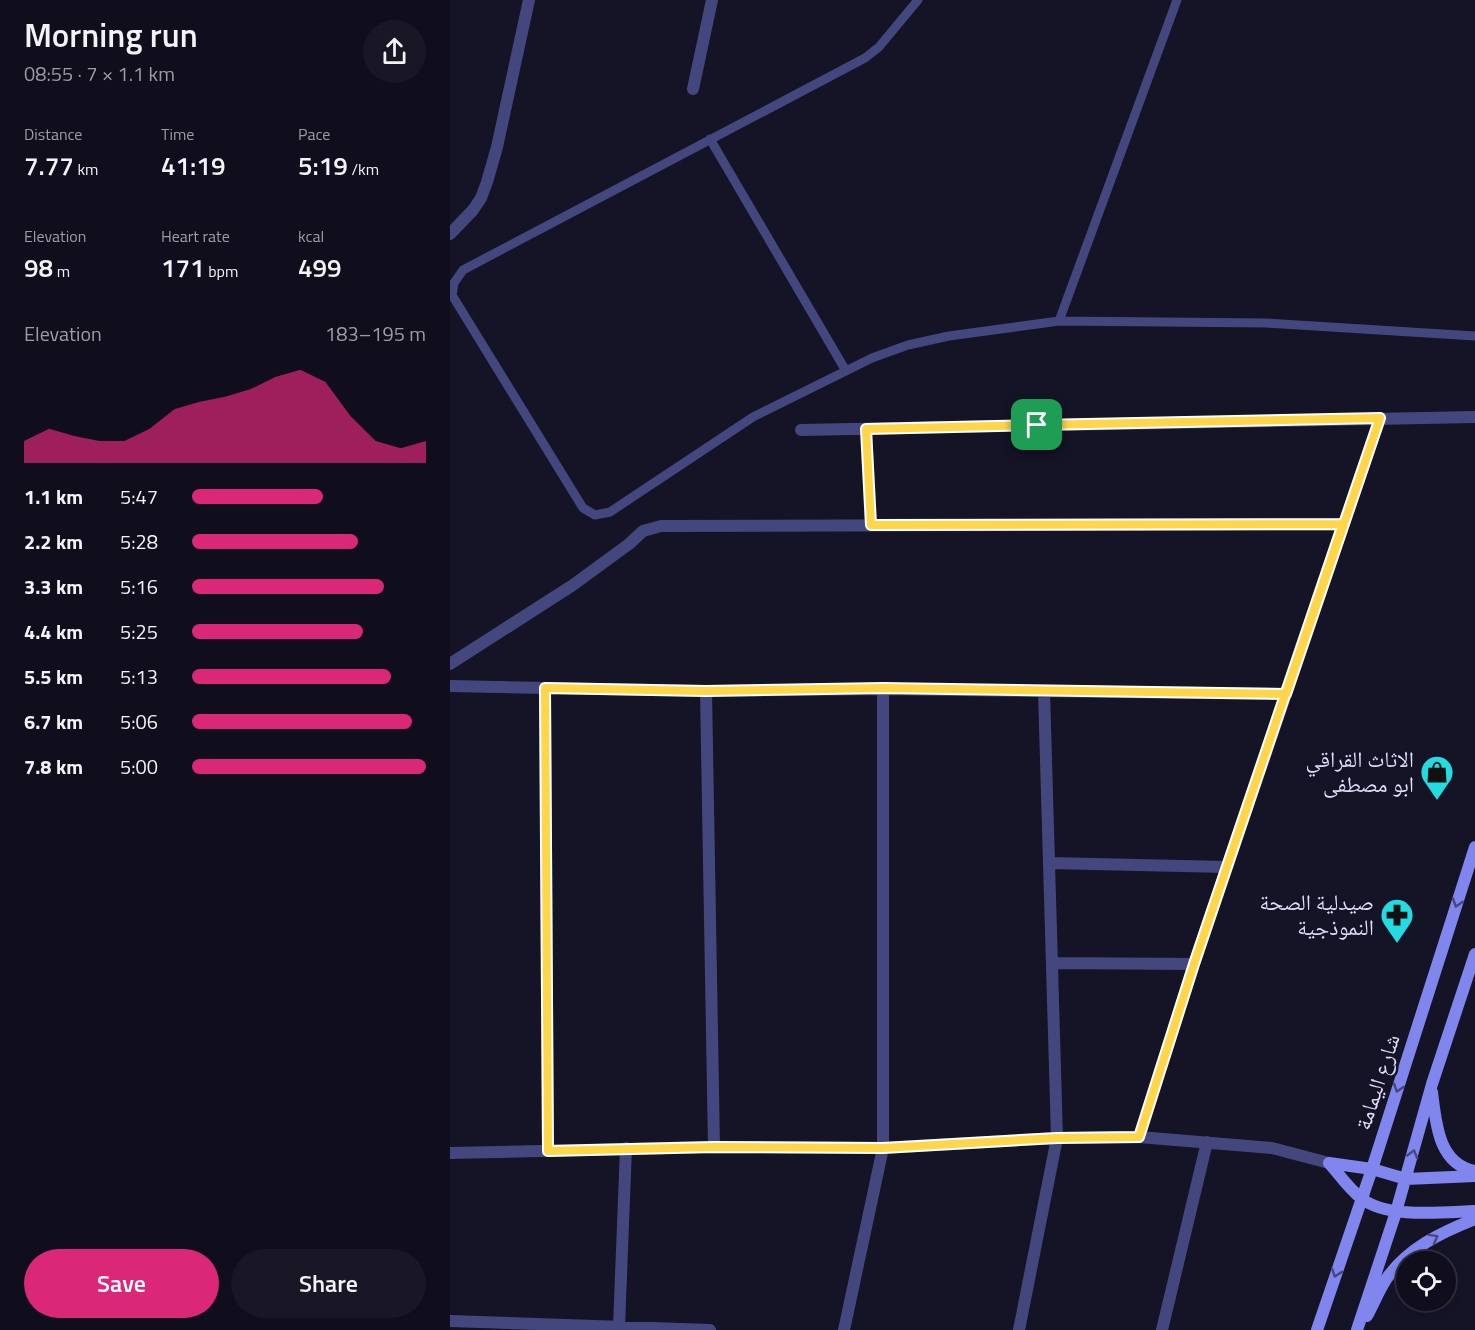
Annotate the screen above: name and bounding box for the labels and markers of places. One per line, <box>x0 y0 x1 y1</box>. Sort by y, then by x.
pin <box>1011 399 1062 450</box>
place label: الاثاث القراقي ابو مصطفى <box>1306 742 1414 801</box>
shop icon: الاثاث القراقي ابو مصطفى <box>1419 754 1455 801</box>
place label: صيدلية الصحة النموذجية <box>1259 885 1374 944</box>
pharmacy icon: صيدلية الصحة النموذجية <box>1379 897 1415 944</box>

